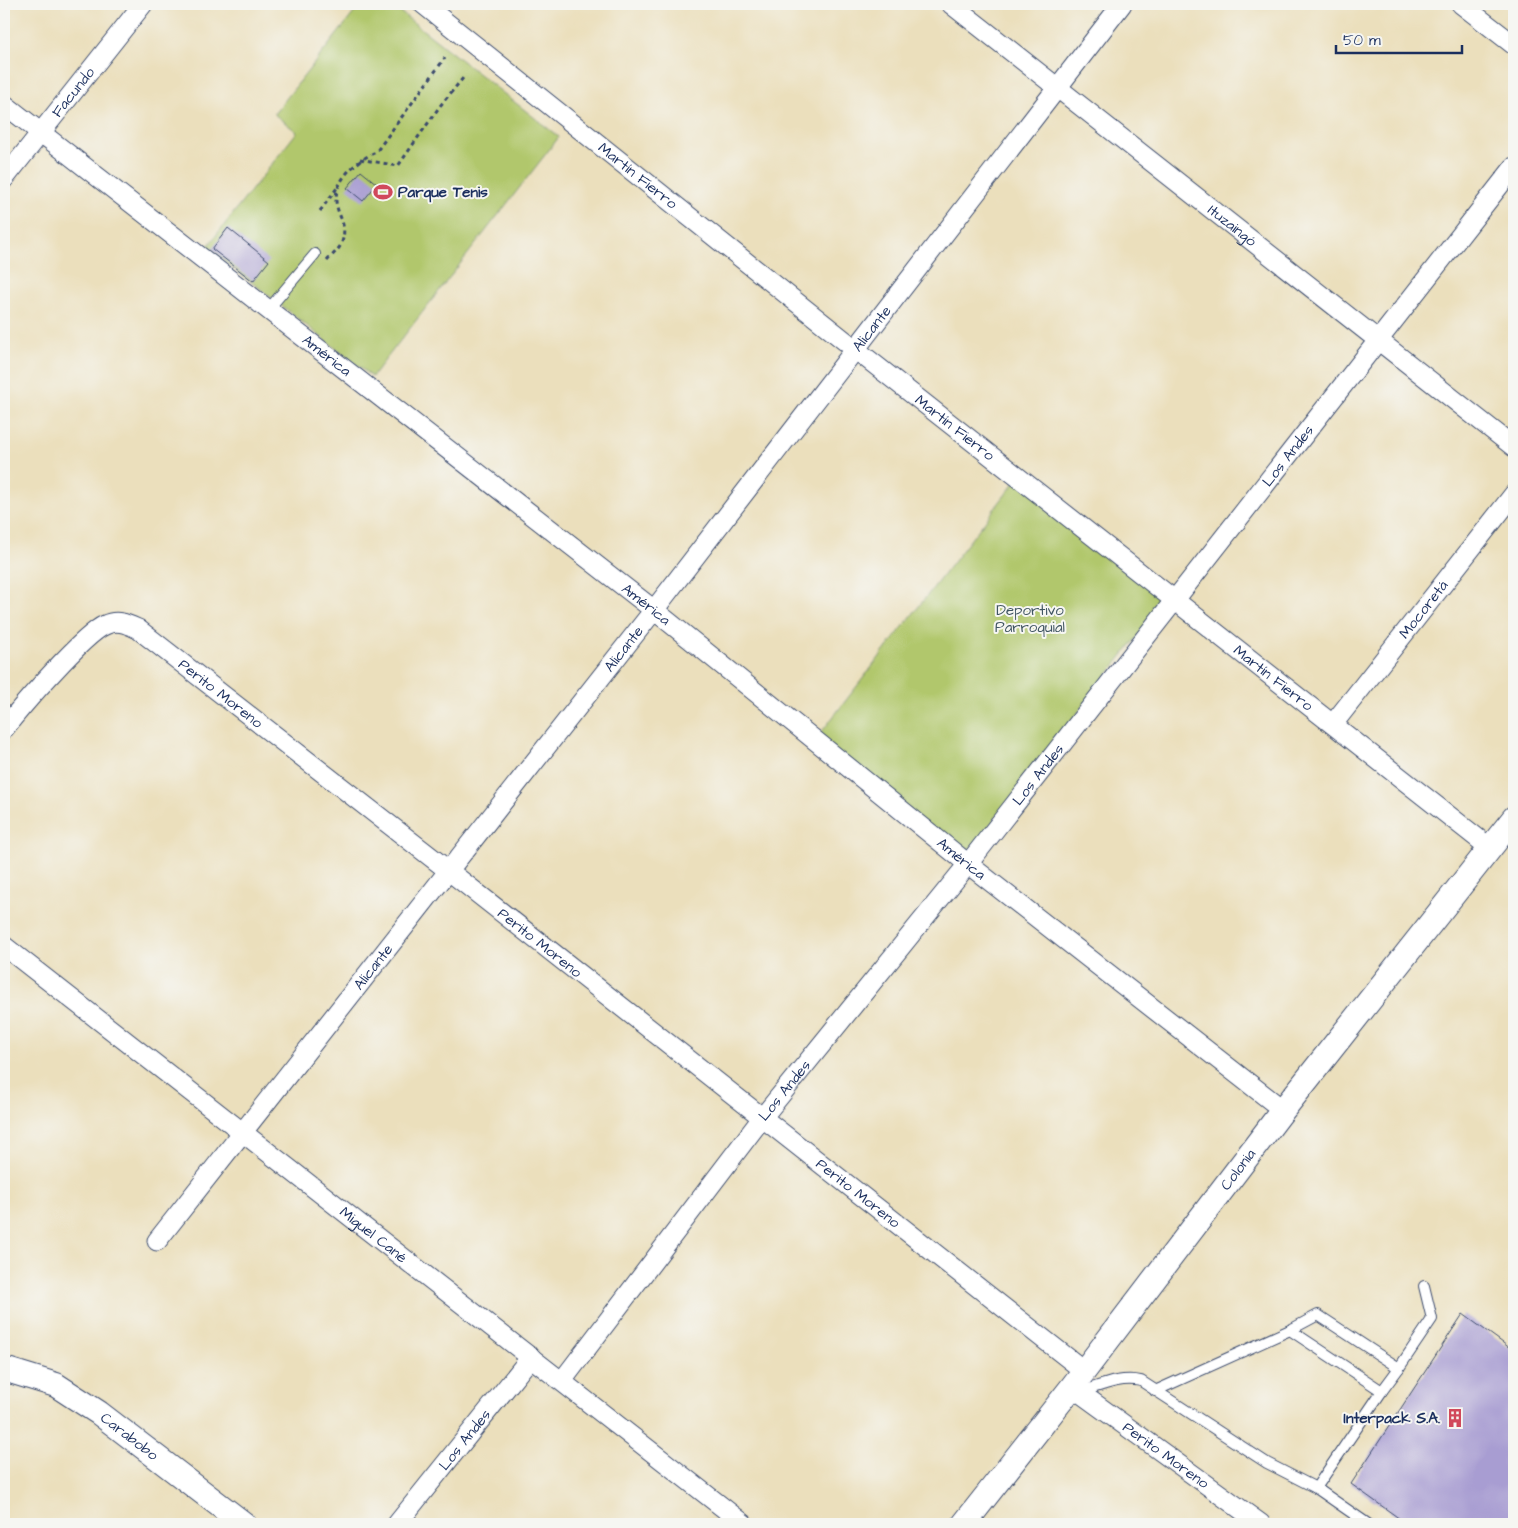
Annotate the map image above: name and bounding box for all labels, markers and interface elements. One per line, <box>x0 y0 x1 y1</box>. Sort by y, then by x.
scale bar <box>1336 22 1462 54</box>
text: 50 m <box>1343 30 1381 51</box>
street label: Facundo <box>47 62 100 122</box>
street label: Martín Fierro <box>594 137 682 214</box>
sports icon: Parque Tenis <box>372 181 394 203</box>
place label: Parque Tenis <box>398 182 488 203</box>
street label: Ituzaingó <box>1203 199 1262 252</box>
street label: Alicante <box>847 301 896 356</box>
street label: América <box>298 329 356 381</box>
street label: Martín Fierro <box>911 390 1000 466</box>
street label: Los Andes <box>1257 420 1319 491</box>
street label: Mocoretá <box>1394 575 1453 643</box>
street label: América <box>617 578 676 630</box>
park label: Deportivo Parroquial <box>995 600 1065 638</box>
street label: Alicante <box>599 621 648 676</box>
street label: Martín Fierro <box>1229 640 1318 716</box>
street label: Perito Moreno <box>174 654 268 733</box>
street label: Los Andes <box>1007 739 1069 810</box>
street label: América <box>933 832 990 885</box>
street label: Perito Moreno <box>493 903 587 983</box>
street label: Alicante <box>348 939 398 994</box>
street label: Los Andes <box>753 1055 816 1125</box>
street label: Colonia <box>1215 1144 1261 1195</box>
street label: Perito Moreno <box>812 1153 905 1233</box>
street label: Miguel Cané <box>335 1202 412 1268</box>
street label: Los Andes <box>434 1404 496 1475</box>
street label: Carabobo <box>96 1407 163 1466</box>
building icon: Interpack S.A. <box>1444 1407 1466 1429</box>
place label: Interpack S.A. <box>1344 1408 1440 1429</box>
street label: Perito Moreno <box>1118 1417 1214 1494</box>

